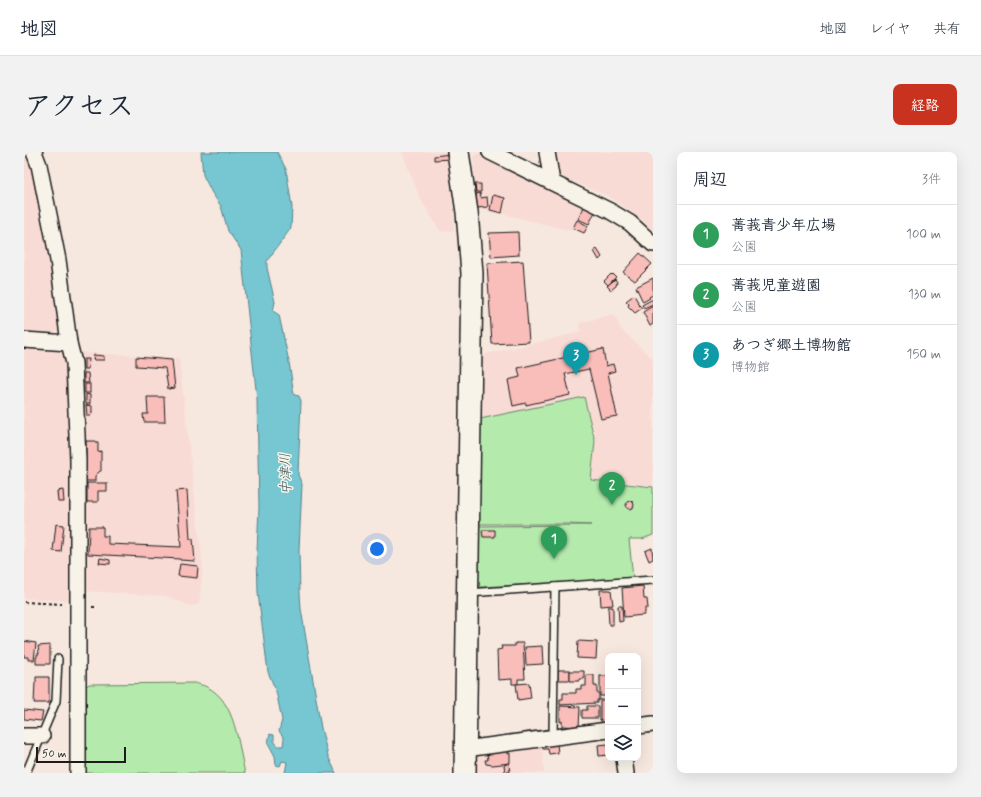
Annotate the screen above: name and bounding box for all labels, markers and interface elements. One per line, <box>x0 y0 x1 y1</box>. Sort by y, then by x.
text: 地図 <box>20 17 58 42</box>
text: 地図 <box>820 20 848 38</box>
text: レイヤ <box>870 20 911 38</box>
text: 共有 <box>933 20 961 38</box>
button: 経路 <box>893 84 957 125</box>
text: アクセス <box>24 89 134 126</box>
text: 周辺 <box>693 169 727 191</box>
text: 3件 <box>922 171 941 188</box>
text: 菁莪青少年広場 <box>731 216 836 236</box>
text: 1 <box>703 226 709 243</box>
text: 100 m <box>906 226 941 243</box>
text: 公園 <box>731 239 757 256</box>
text: 菁莪児童遊園 <box>731 276 821 296</box>
text: 2 <box>703 286 709 303</box>
text: 130 m <box>908 286 941 303</box>
text: 公園 <box>731 299 757 316</box>
text: あつぎ郷土博物館 <box>731 336 851 356</box>
pin: 3 <box>563 342 589 375</box>
text: 3 <box>703 346 709 363</box>
text: 150 m <box>907 346 941 363</box>
text: 博物館 <box>731 359 770 376</box>
water label: 中津川 <box>276 453 296 495</box>
pin: 2 <box>599 472 625 505</box>
pin: 1 <box>541 526 567 559</box>
your location <box>367 539 387 559</box>
map controls <box>605 653 641 761</box>
button: + <box>605 653 641 689</box>
button: − <box>605 689 641 725</box>
button: layers <box>605 725 641 761</box>
scale bar <box>36 745 126 764</box>
text: 50 m <box>42 747 67 761</box>

